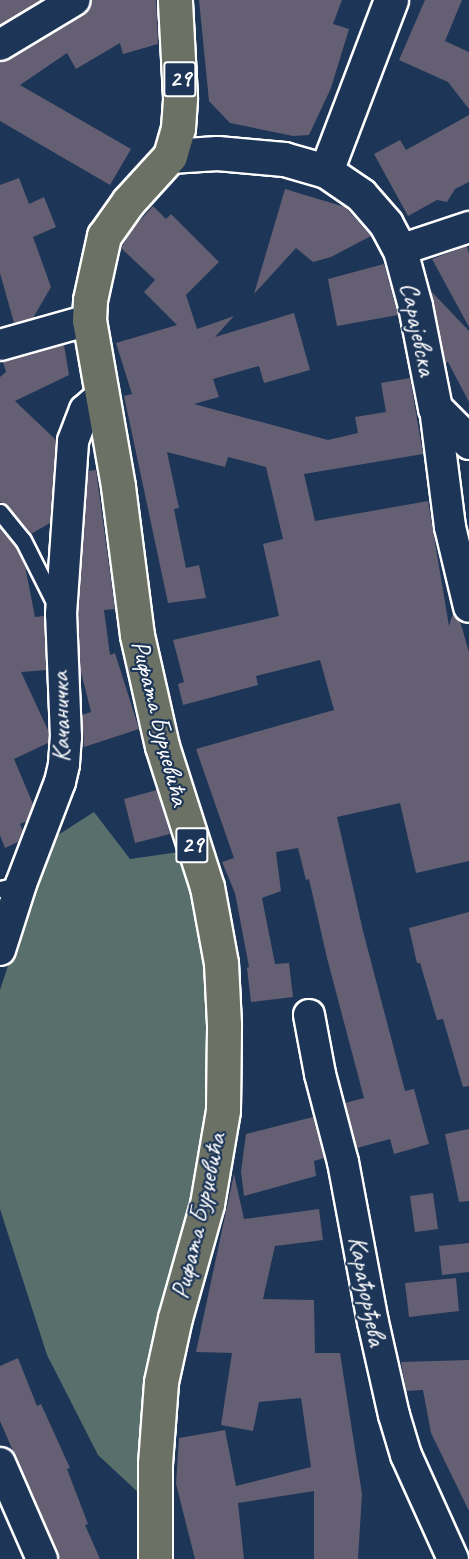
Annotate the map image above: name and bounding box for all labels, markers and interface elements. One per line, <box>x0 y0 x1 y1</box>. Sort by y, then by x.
road number: 29 <box>162 58 198 100</box>
street label: Сарајевска <box>393 279 443 379</box>
street label: Рифата Бурџевића <box>124 637 196 809</box>
street label: Качаничка <box>45 671 77 763</box>
road number: 29 <box>174 824 210 866</box>
street label: Рифата Бурџевића <box>165 1130 233 1302</box>
street label: Карађорђева <box>341 1234 393 1348</box>

